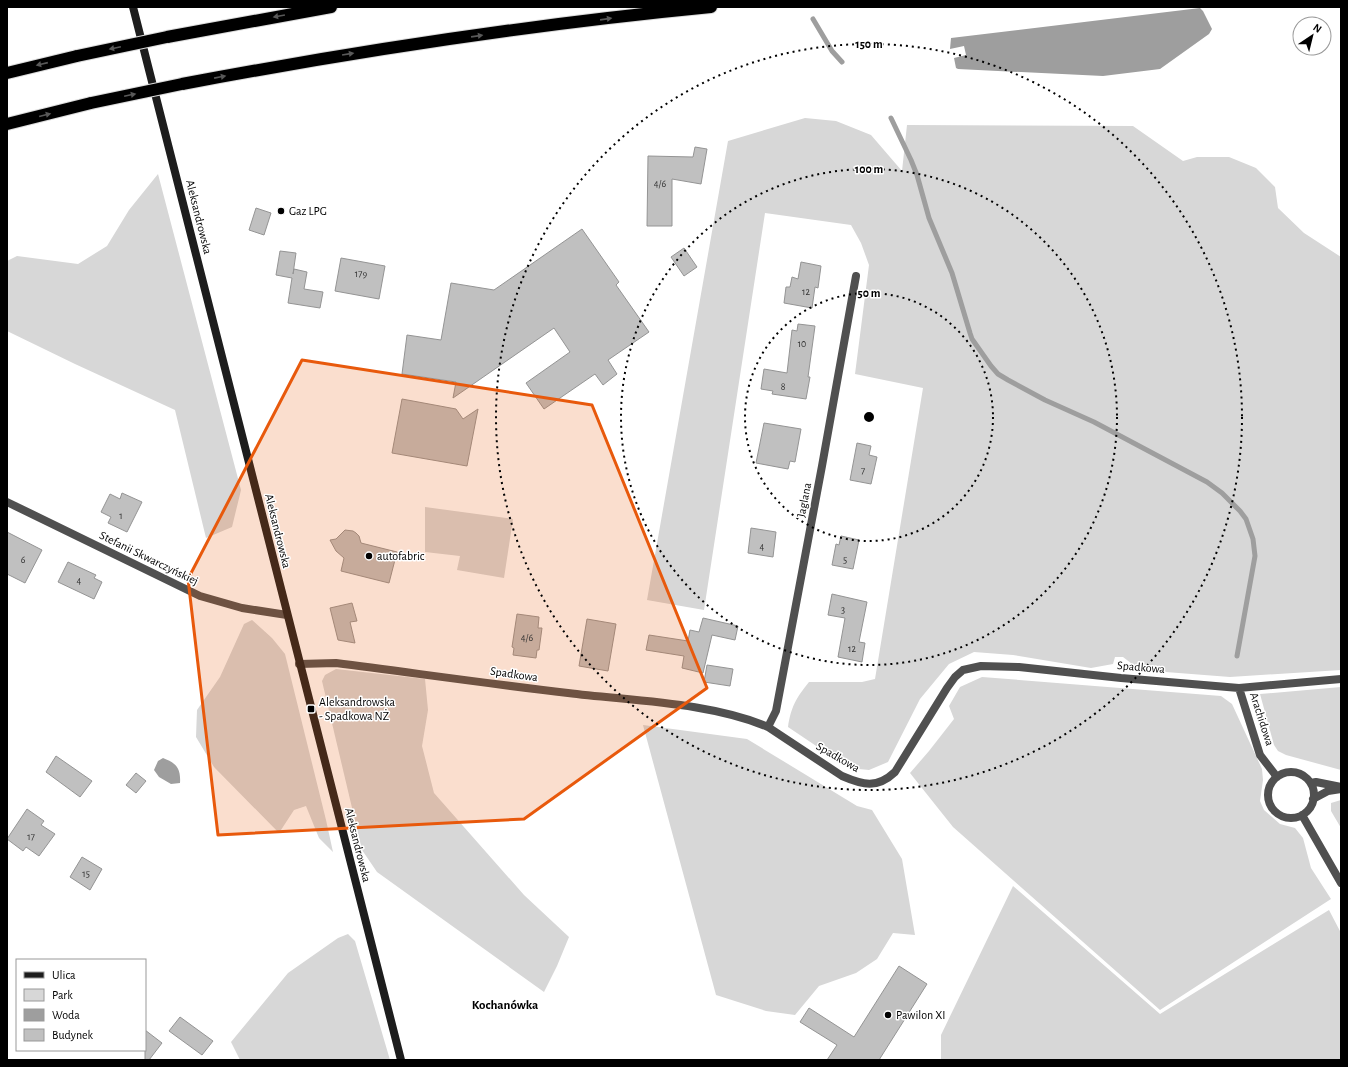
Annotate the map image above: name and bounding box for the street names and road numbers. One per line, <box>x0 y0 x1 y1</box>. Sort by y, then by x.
street label: Aleksandrowska <box>184 179 214 256</box>
street label: Jaglana <box>795 481 813 518</box>
street label: Aleksandrowska <box>263 493 293 570</box>
street label: Stefanii Skwarczyńskiej <box>97 529 200 588</box>
street label: Spadkowa <box>1117 659 1166 675</box>
street label: Spadkowa <box>489 665 539 683</box>
street label: Arachidowa <box>1248 691 1276 748</box>
street label: Spadkowa <box>814 740 862 774</box>
street label: Aleksandrowska <box>343 807 373 884</box>

